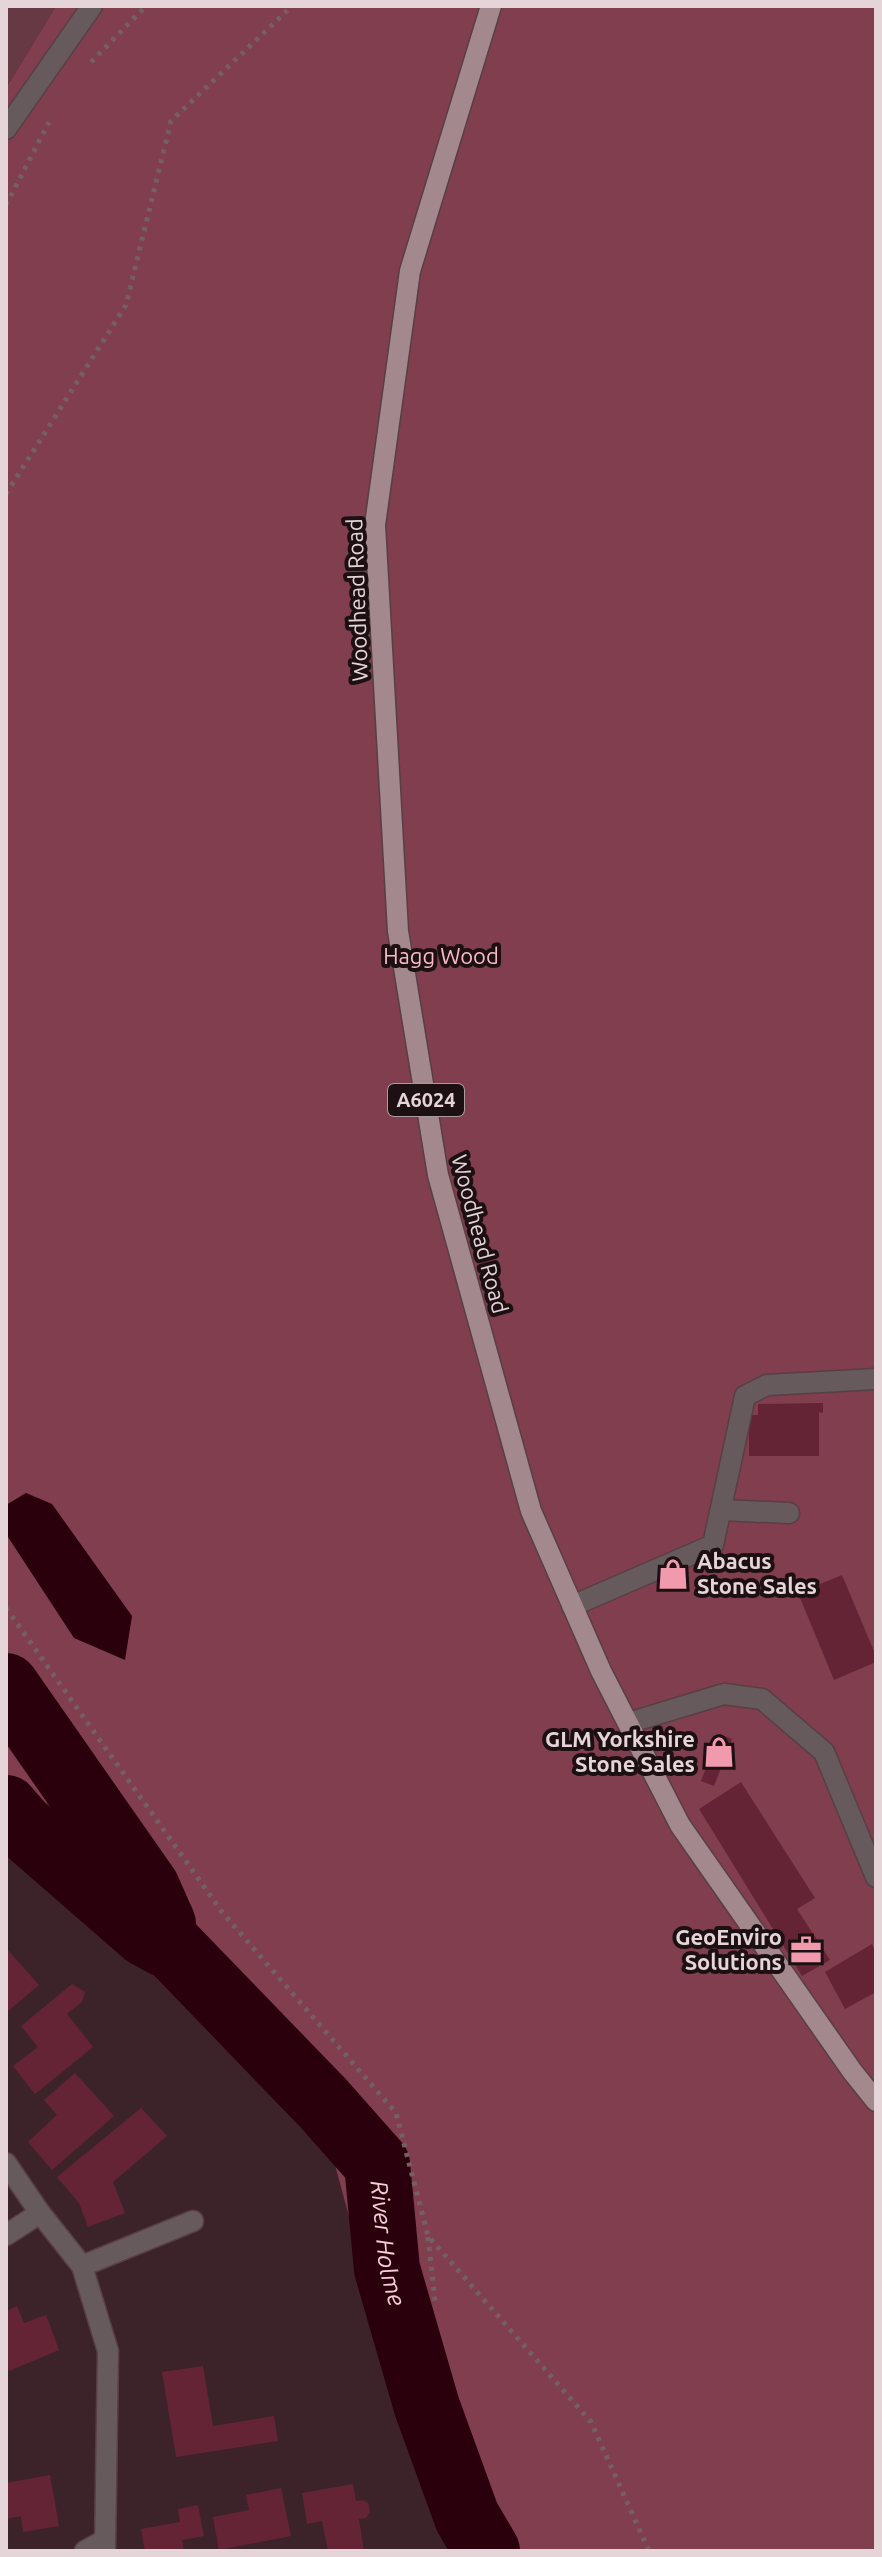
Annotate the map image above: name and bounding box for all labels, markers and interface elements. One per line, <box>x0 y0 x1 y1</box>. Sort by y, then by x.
street label: Woodhead Road <box>341 518 372 682</box>
park label: Hagg Wood <box>383 943 499 968</box>
road number: A6024 <box>388 1084 464 1116</box>
street label: Woodhead Road <box>447 1152 514 1316</box>
place label: Abacus Stone Sales <box>697 1548 817 1598</box>
shop icon: Abacus Stone Sales <box>656 1557 690 1591</box>
place label: GLM Yorkshire Stone Sales <box>545 1726 695 1776</box>
shop icon: GLM Yorkshire Stone Sales <box>702 1735 736 1769</box>
place label: GeoEnviro Solutions <box>675 1924 782 1974</box>
office icon: GeoEnviro Solutions <box>789 1933 823 1967</box>
water label: River Holme <box>366 2179 411 2309</box>

